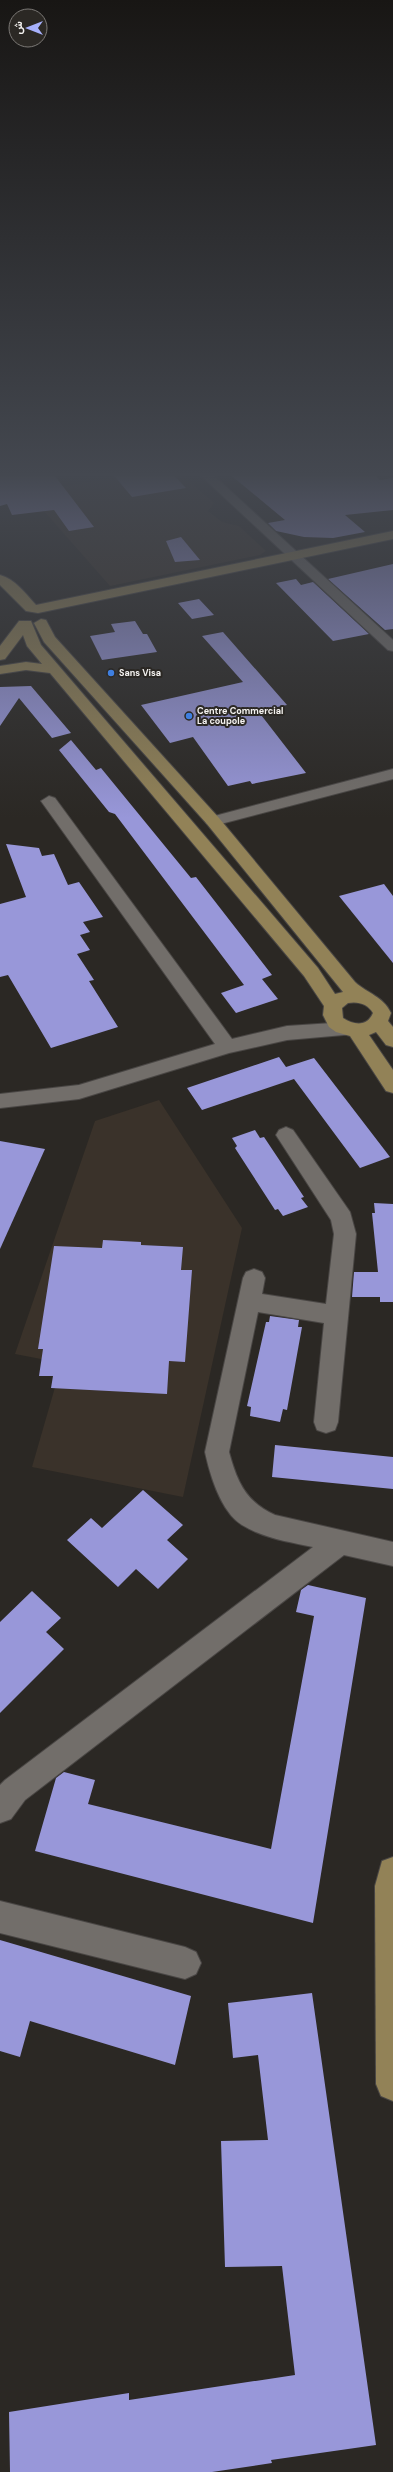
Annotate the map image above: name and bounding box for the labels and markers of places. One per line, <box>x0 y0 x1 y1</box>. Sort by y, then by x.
place label: Sans Visa <box>119 667 161 679</box>
marker: Sans Visa <box>106 668 116 678</box>
place label: Centre Commercial La coupole <box>197 705 283 727</box>
marker: Centre Commercial La coupole <box>184 711 194 721</box>

